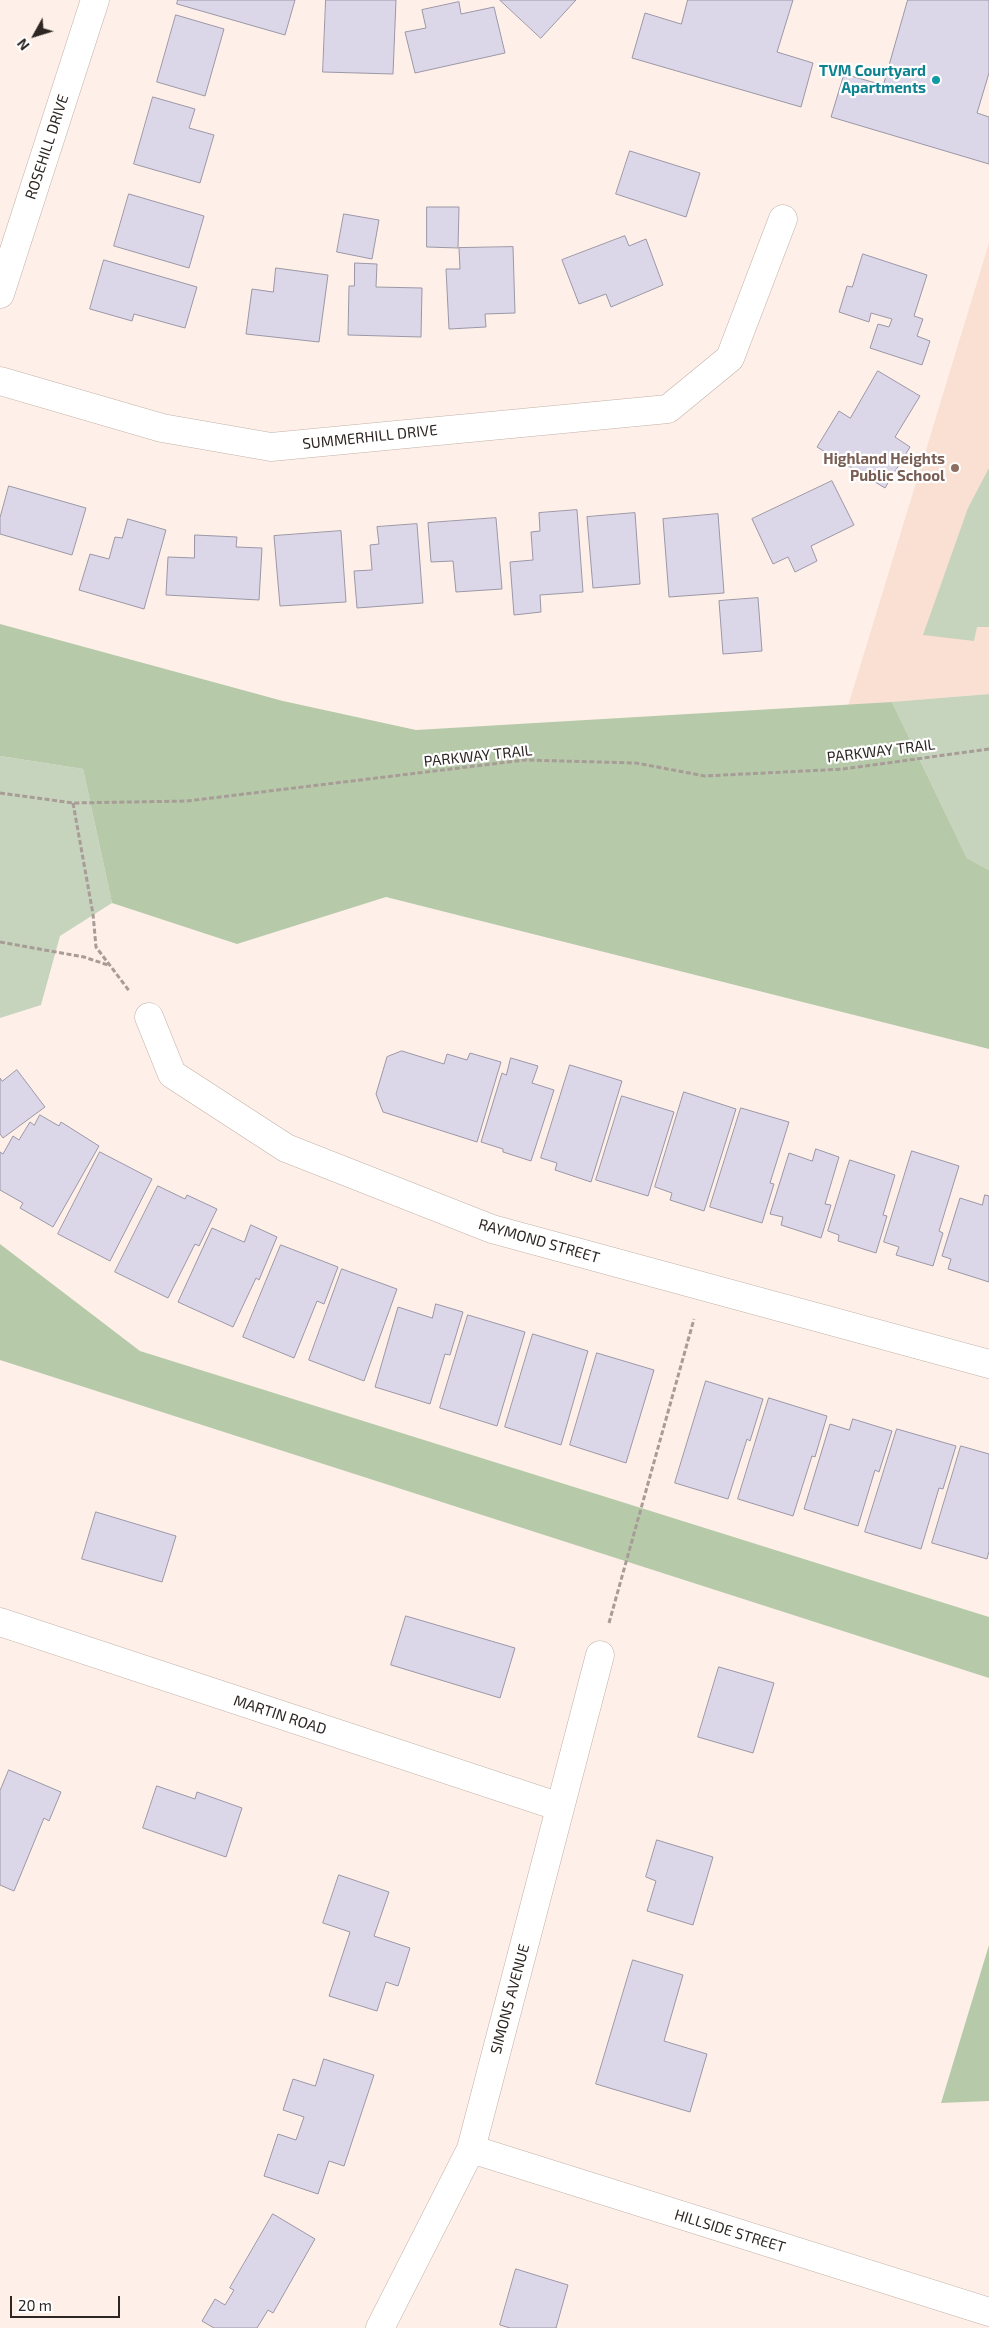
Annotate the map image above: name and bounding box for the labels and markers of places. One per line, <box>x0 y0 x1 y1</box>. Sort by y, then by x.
place label: TVM Courtyard Apartments <box>819 62 926 97</box>
marker: TVM Courtyard Apartments <box>930 74 942 86</box>
place label: Highland Heights Public School <box>823 450 945 485</box>
marker: Highland Heights Public School <box>949 462 961 474</box>

